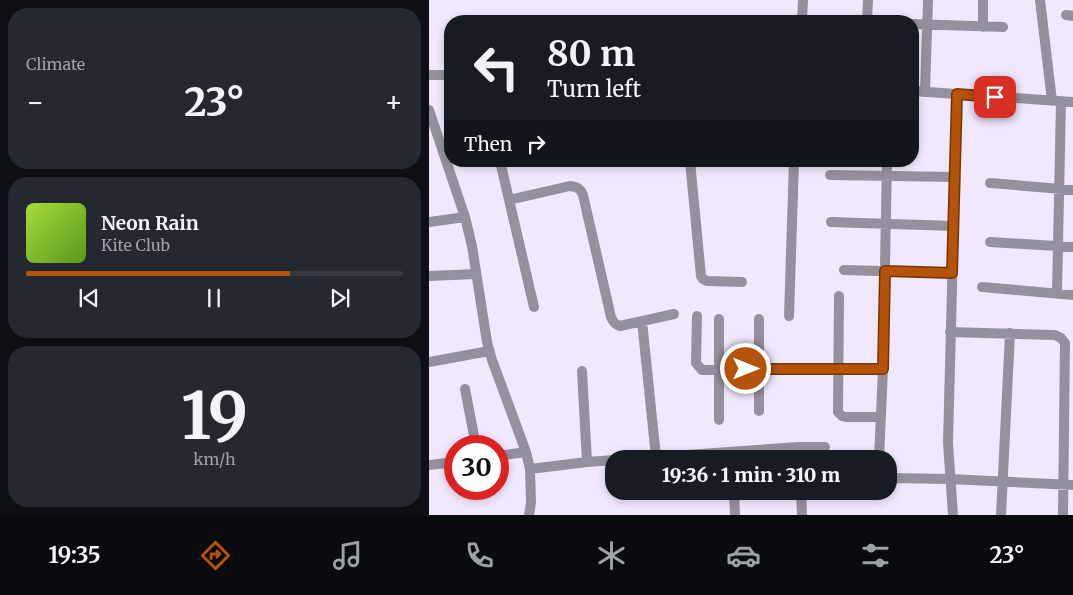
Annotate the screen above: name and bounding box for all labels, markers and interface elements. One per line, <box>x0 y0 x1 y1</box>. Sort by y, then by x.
text: 80 m <box>547 32 635 76</box>
icon: left <box>464 35 529 100</box>
text: Climate <box>26 54 85 74</box>
text: Turn left <box>547 75 641 103</box>
pin <box>974 76 1016 118</box>
text: 23° <box>184 79 245 126</box>
icon: arrive <box>981 83 1009 111</box>
text: − <box>26 84 45 120</box>
text: + <box>384 84 403 120</box>
icon: right <box>522 130 550 158</box>
text: Then <box>464 132 512 156</box>
text: Neon Rain <box>101 211 199 235</box>
text: Kite Club <box>101 235 170 255</box>
icon: previous <box>75 284 103 312</box>
icon: pause <box>200 284 228 312</box>
icon: next <box>326 284 354 312</box>
position arrow <box>719 342 771 394</box>
text: 19 <box>181 375 248 457</box>
speed limit sign: 30 <box>444 435 509 500</box>
text: km/h <box>193 449 236 469</box>
text: 19:36 · 1 min · 310 m <box>662 463 840 487</box>
icon: directions <box>198 538 233 573</box>
icon: music <box>330 538 365 573</box>
icon: phone <box>462 538 497 573</box>
icon: climate <box>594 538 629 573</box>
icon: car <box>726 538 761 573</box>
icon: filters <box>858 538 893 573</box>
text: 19:35 <box>49 541 101 569</box>
text: 23° <box>990 541 1024 569</box>

